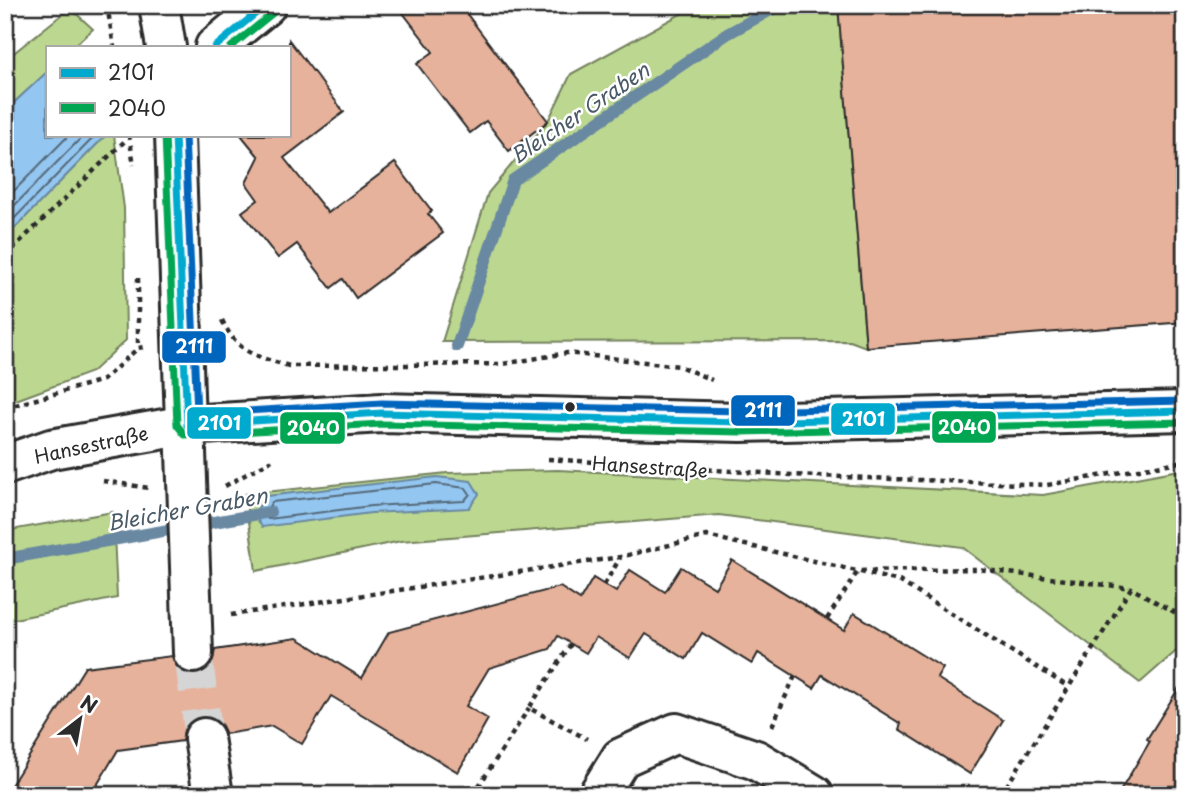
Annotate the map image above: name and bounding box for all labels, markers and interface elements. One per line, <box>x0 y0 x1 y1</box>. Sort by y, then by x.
legend <box>46 46 290 136</box>
water label: Bleicher Graben <box>503 53 656 171</box>
text: 2101 <box>108 55 154 87</box>
text: 2040 <box>108 91 166 123</box>
line badge: 2111 <box>161 330 227 364</box>
text: 2111 <box>175 331 213 359</box>
line badge: 2111 <box>730 394 796 427</box>
text: 2111 <box>744 395 782 423</box>
unlabelled marker <box>563 400 577 414</box>
line badge: 2101 <box>830 402 896 436</box>
text: 2101 <box>841 404 885 432</box>
line badge: 2101 <box>186 406 252 440</box>
text: 2101 <box>197 408 241 436</box>
line badge: 2040 <box>931 410 997 444</box>
line badge: 2040 <box>279 411 346 445</box>
text: 2040 <box>937 412 991 440</box>
text: 2040 <box>286 413 340 441</box>
street label: Hansestraße <box>31 418 151 470</box>
street label: Hansestraße <box>591 448 709 484</box>
water label: Bleicher Graben <box>104 478 270 538</box>
north arrow <box>46 684 116 754</box>
text: N <box>76 688 103 719</box>

